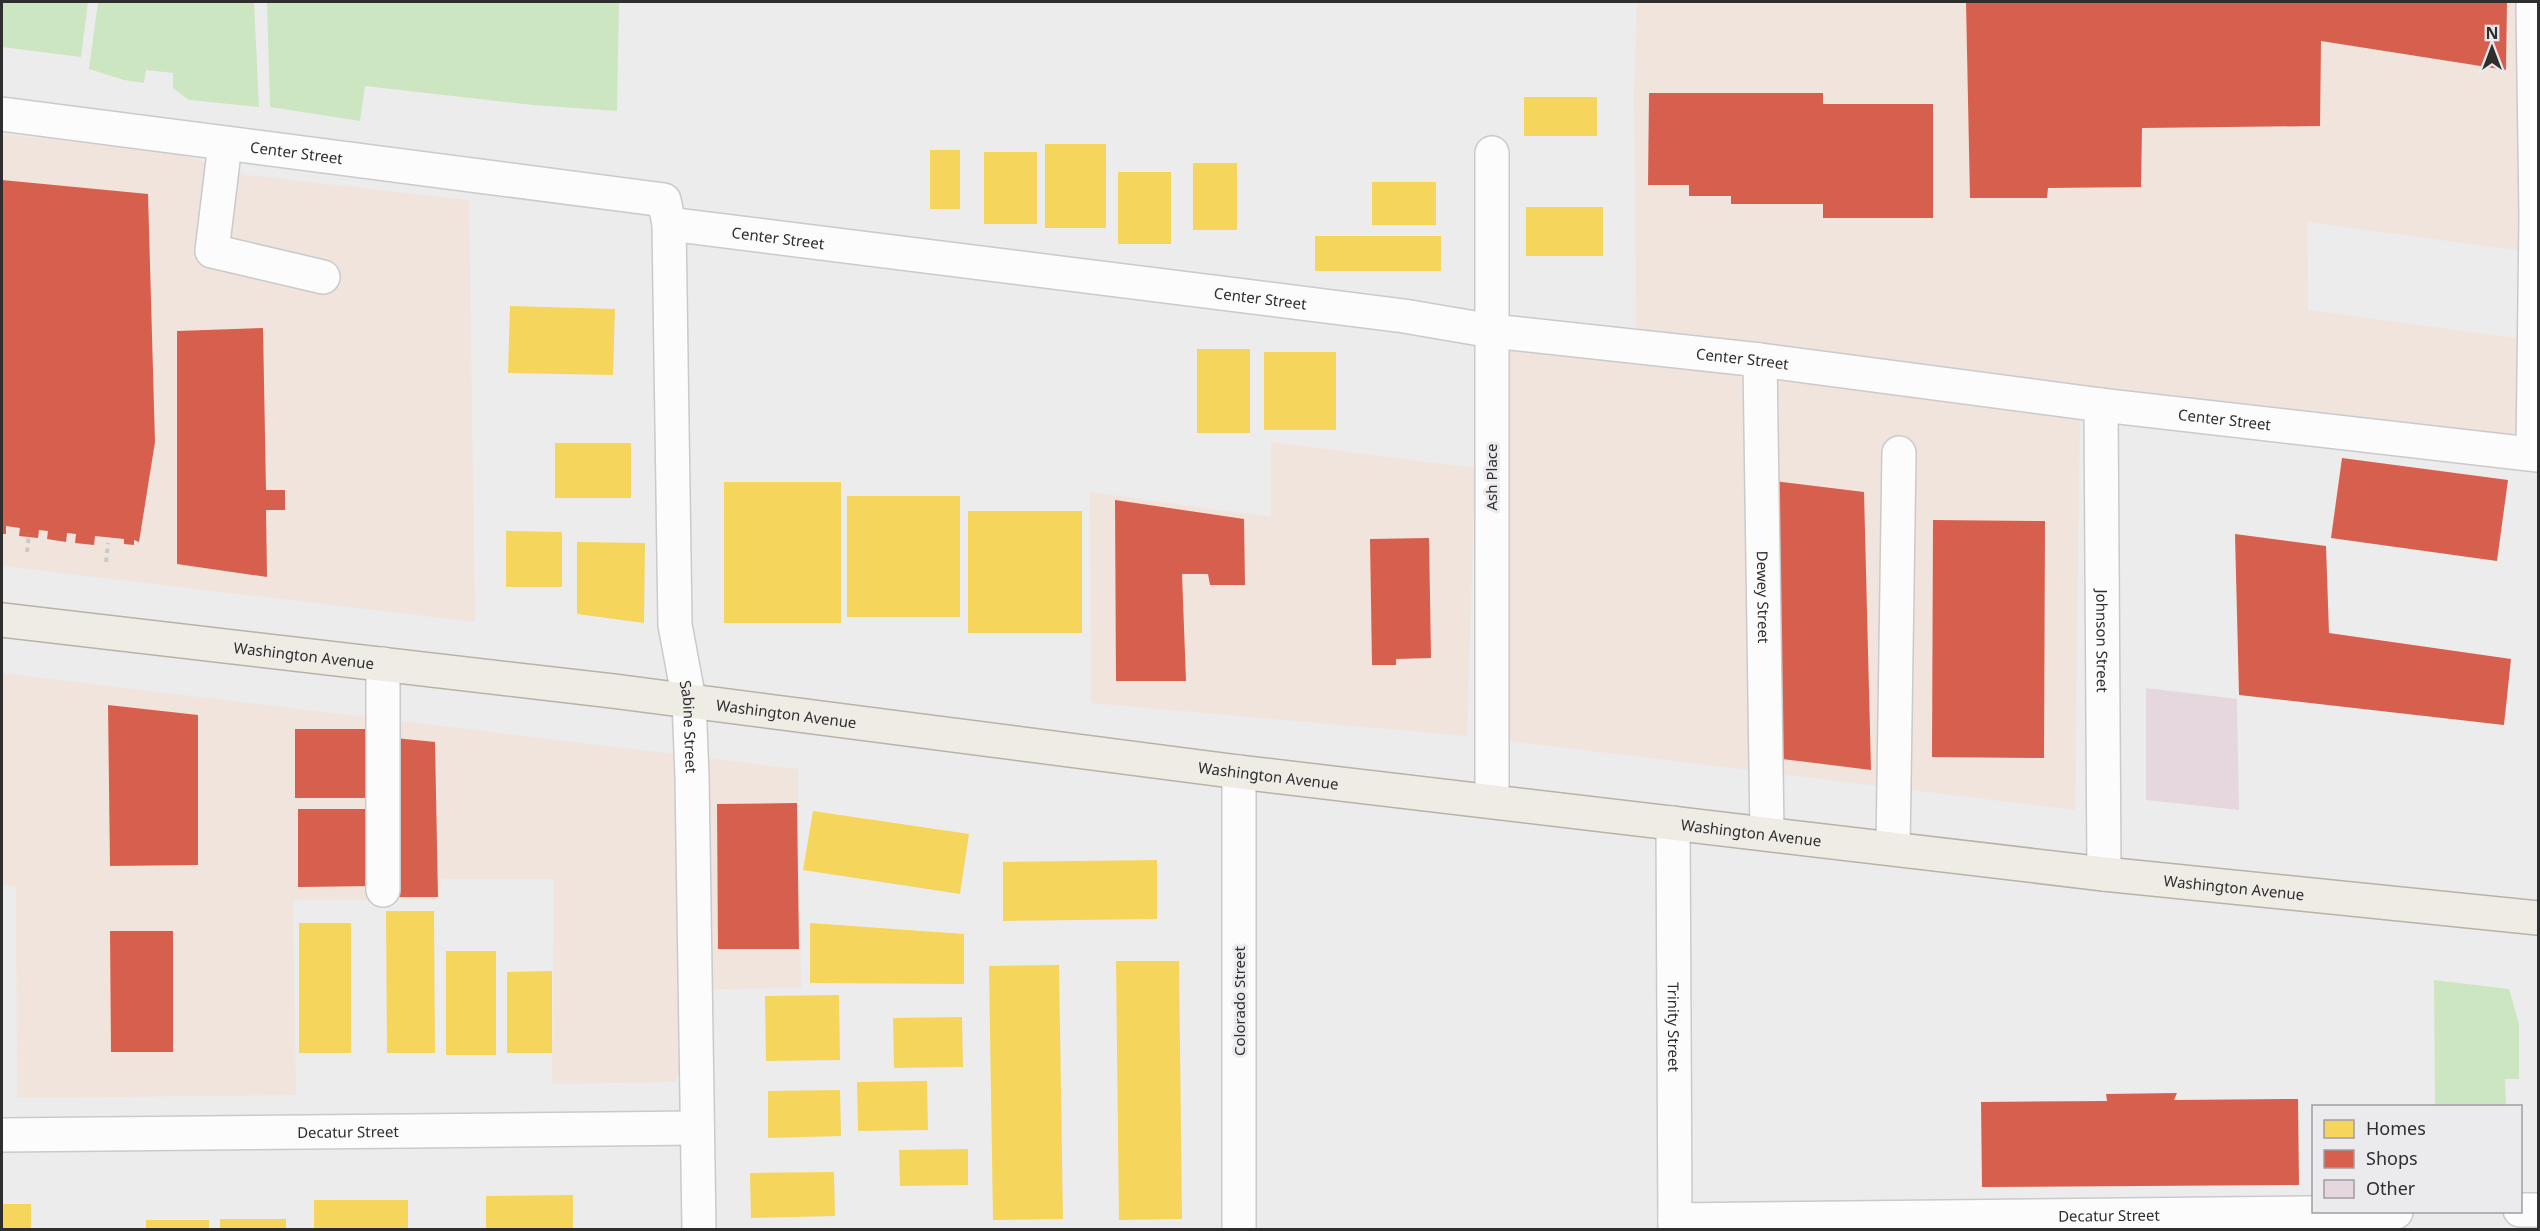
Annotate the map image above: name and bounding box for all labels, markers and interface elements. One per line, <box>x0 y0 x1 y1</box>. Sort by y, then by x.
north arrow <box>2462 18 2522 78</box>
text: N <box>2485 22 2499 44</box>
street label: Center Street <box>249 136 345 168</box>
street label: Center Street <box>731 222 826 253</box>
street label: Center Street <box>1213 282 1308 314</box>
street label: Center Street <box>1695 343 1791 374</box>
street label: Center Street <box>2177 404 2273 434</box>
street label: Ash Place <box>1481 444 1501 510</box>
street label: Dewey Street <box>1753 551 1774 644</box>
street label: Johnson Street <box>2092 587 2113 693</box>
street label: Washington Avenue <box>233 637 375 673</box>
street label: Sabine Street <box>675 678 702 774</box>
street label: Washington Avenue <box>715 694 858 732</box>
street label: Washington Avenue <box>1197 757 1340 794</box>
street label: Washington Avenue <box>1680 814 1822 851</box>
street label: Washington Avenue <box>2163 870 2305 904</box>
street label: Colorado Street <box>1229 945 1249 1056</box>
street label: Trinity Street <box>1664 982 1684 1072</box>
legend <box>2312 1105 2522 1213</box>
text: Homes <box>2366 1116 2426 1140</box>
street label: Decatur Street <box>297 1121 400 1142</box>
text: Shops <box>2366 1146 2418 1170</box>
text: Other <box>2366 1176 2416 1200</box>
street label: Decatur Street <box>2058 1205 2161 1226</box>

